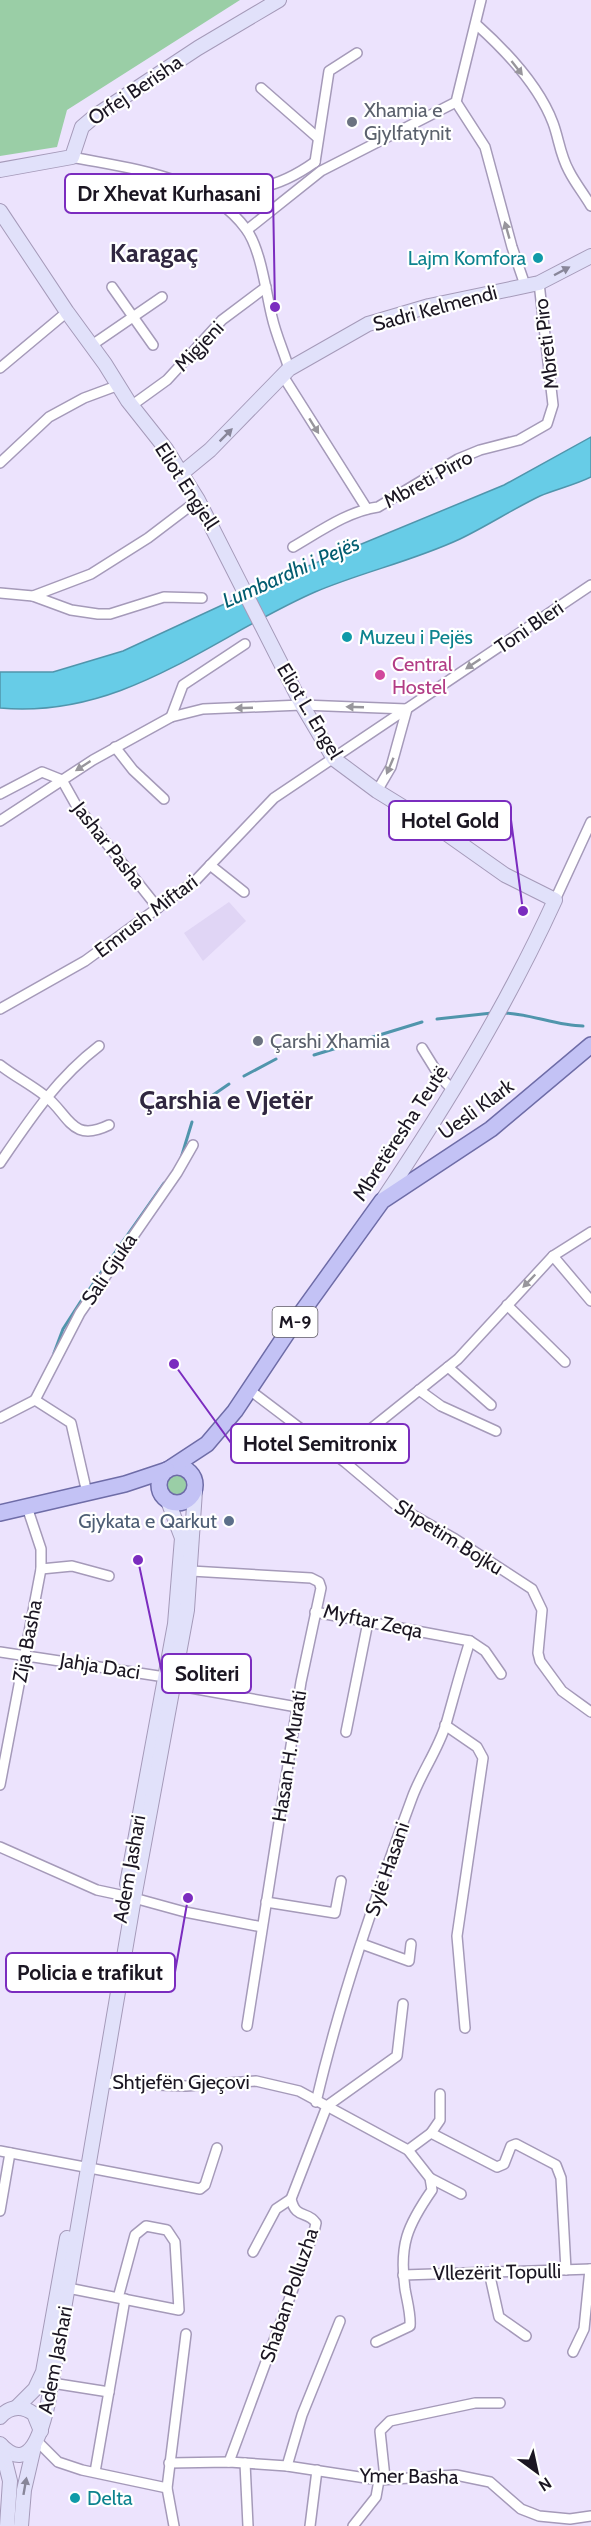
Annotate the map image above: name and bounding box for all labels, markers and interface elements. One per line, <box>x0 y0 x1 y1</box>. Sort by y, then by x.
street label: Orfej Berisha <box>83 50 187 130</box>
one-way arrow <box>511 60 523 75</box>
place label: Xhamia e Gjylfatynit <box>364 98 452 145</box>
marker: Xhamia e Gjylfatynit <box>345 115 359 129</box>
callout: Dr Xhevat Kurhasani <box>65 174 273 213</box>
text: Dr Xhevat Kurhasani <box>77 181 261 206</box>
one-way arrow <box>502 221 511 239</box>
district label: Karagaç <box>110 237 198 269</box>
place label: Lajm Komfora <box>408 246 526 270</box>
marker: Lajm Komfora <box>531 251 545 265</box>
one-way arrow <box>554 267 571 276</box>
street label: Sadri Kelmendi <box>370 280 500 336</box>
street label: Mbreti Piro <box>529 297 563 391</box>
street label: Migjeni <box>169 316 229 376</box>
one-way arrow <box>308 417 320 433</box>
one-way arrow <box>218 428 232 442</box>
street label: Eliot Engjell <box>150 438 224 534</box>
street label: Mbreti Pirro <box>379 445 477 513</box>
water label: Lumbardhi i Pejës <box>218 530 364 614</box>
street label: Toni Bleri <box>490 595 568 659</box>
place label: Muzeu i Pejës <box>359 625 473 649</box>
marker: Muzeu i Pejës <box>340 630 354 644</box>
place label: Central Hostel <box>392 652 453 699</box>
one-way arrow <box>465 658 481 670</box>
street label: Eliot L. Engel <box>272 659 348 764</box>
marker: Central Hostel <box>373 668 387 682</box>
one-way arrow <box>345 702 364 712</box>
one-way arrow <box>234 703 253 712</box>
one-way arrow <box>385 757 394 775</box>
one-way arrow <box>75 761 91 772</box>
street label: Jashar Pasha <box>67 796 151 893</box>
callout: Hotel Gold <box>389 801 511 840</box>
text: Hotel Gold <box>401 808 499 833</box>
street label: Emrush Miftari <box>90 870 202 962</box>
place label: Çarshi Xhamia <box>270 1029 390 1053</box>
marker: Çarshi Xhamia <box>251 1034 265 1048</box>
street label: Mbretëresha Teutë <box>347 1061 453 1205</box>
street label: Uesli Klark <box>434 1074 518 1144</box>
district label: Çarshia e Vjetër <box>139 1084 313 1116</box>
street label: Sali Gjuka <box>76 1228 142 1309</box>
one-way arrow <box>522 1273 536 1288</box>
road number: M-9 <box>272 1307 318 1337</box>
callout: Hotel Semitronix <box>231 1424 409 1463</box>
text: Hotel Semitronix <box>243 1431 398 1456</box>
street label: Shpetim Bojku <box>390 1494 508 1580</box>
place label: Gjykata e Qarkut <box>78 1509 217 1533</box>
marker: Gjykata e Qarkut <box>222 1514 236 1528</box>
street label: Zija Basha <box>7 1597 47 1684</box>
street label: Myftar Zeqa <box>321 1599 425 1643</box>
street label: Jahja Daci <box>57 1648 142 1684</box>
callout: Soliteri <box>162 1654 251 1693</box>
text: Soliteri <box>175 1661 239 1686</box>
street label: Hasan H. Murati <box>267 1688 311 1824</box>
street label: Adem Jashari <box>108 1813 150 1925</box>
street label: Sylë Hasani <box>360 1819 414 1919</box>
callout: Policia e trafikut <box>6 1953 175 1992</box>
text: Policia e trafikut <box>17 1960 163 1985</box>
street label: Shtjefën Gjeçovi <box>112 2070 250 2094</box>
street label: Shaban Polluzha <box>255 2224 323 2365</box>
street label: Vllezërit Topulli <box>433 2259 561 2285</box>
street label: Adem Jashari <box>33 2304 77 2416</box>
north arrow <box>507 2442 567 2502</box>
street label: Ymer Basha <box>358 2463 459 2489</box>
text: N <box>535 2473 555 2495</box>
one-way arrow <box>21 2476 30 2495</box>
place label: Delta <box>87 2486 133 2510</box>
marker: Delta <box>68 2491 82 2505</box>

